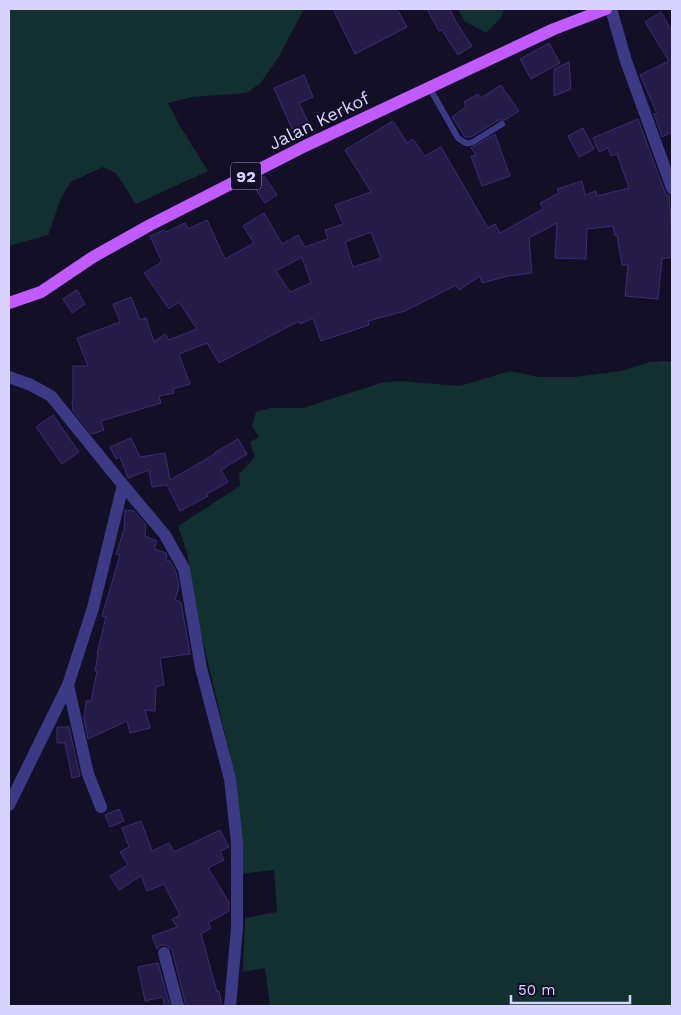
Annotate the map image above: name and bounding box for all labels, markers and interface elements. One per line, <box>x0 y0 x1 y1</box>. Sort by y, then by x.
street label: Jalan Kerkof <box>265 87 373 154</box>
road number: 92 <box>231 162 261 190</box>
scale bar <box>511 972 630 1004</box>
text: 50 m <box>518 981 555 999</box>

